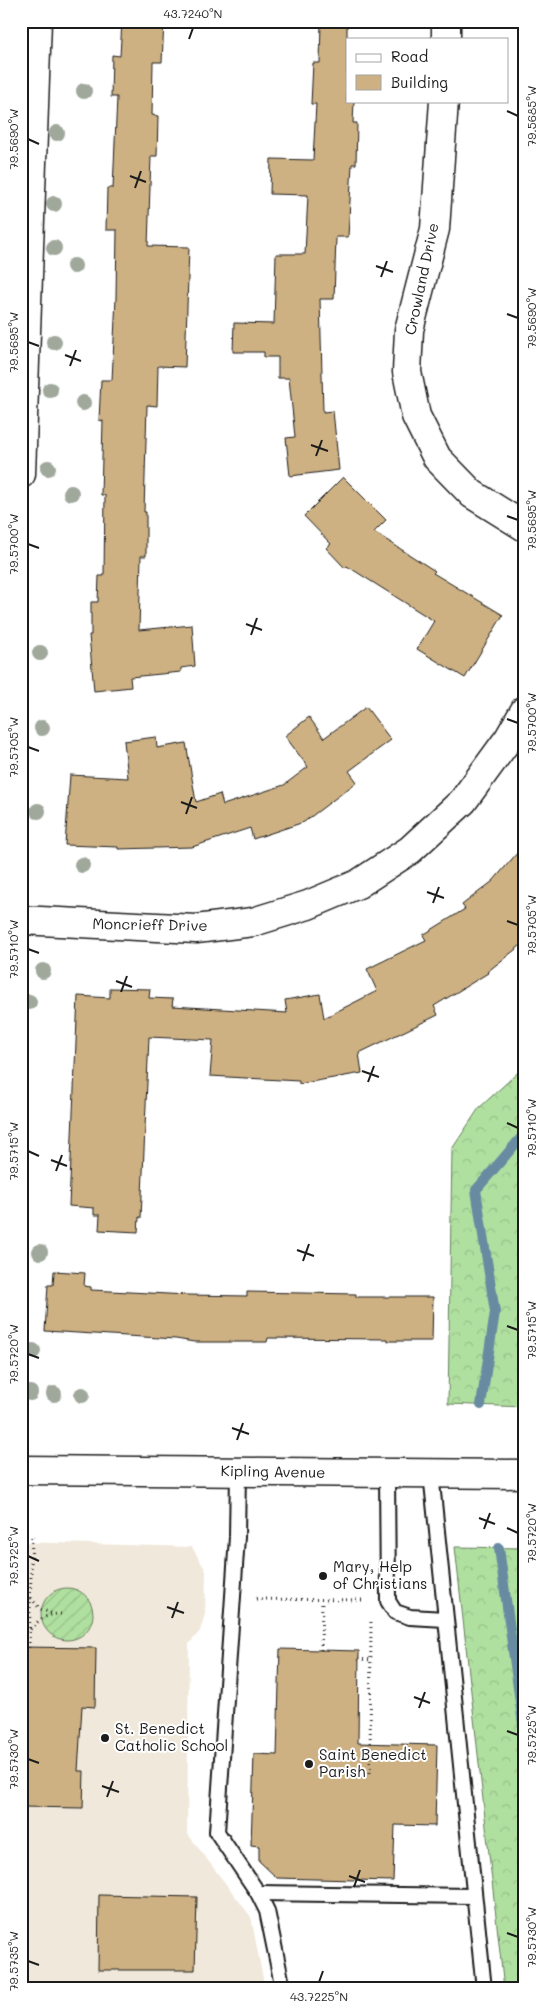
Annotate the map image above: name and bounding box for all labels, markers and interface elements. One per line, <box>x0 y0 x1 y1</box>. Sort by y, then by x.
text: 43.7240°N <box>164 5 222 21</box>
legend <box>346 38 508 102</box>
text: Road <box>391 46 428 66</box>
text: Building <box>391 72 448 92</box>
text: 79.5685°W <box>523 86 539 146</box>
text: 79.5690°W <box>5 108 21 170</box>
street label: Crowland Drive <box>399 221 443 337</box>
text: 79.5690°W <box>523 287 539 349</box>
text: 79.5695°W <box>5 312 21 372</box>
text: 79.5695°W <box>523 490 539 550</box>
text: 79.5700°W <box>5 514 21 574</box>
text: 79.5700°W <box>523 693 539 753</box>
text: 79.5705°W <box>5 717 21 777</box>
text: 79.5705°W <box>523 895 539 955</box>
street label: Moncrieff Drive <box>92 913 208 935</box>
text: 79.5710°W <box>5 920 21 978</box>
text: 79.5710°W <box>523 1099 539 1157</box>
text: 79.5715°W <box>5 1122 21 1180</box>
text: 79.5715°W <box>523 1301 539 1359</box>
text: 79.5720°W <box>5 1324 21 1384</box>
street label: Kipling Avenue <box>220 1460 326 1482</box>
text: 79.5720°W <box>523 1503 539 1563</box>
text: 79.5725°W <box>5 1526 21 1586</box>
place label: Mary, Help of Christians <box>333 1556 427 1593</box>
marker: Mary, Help of Christians <box>317 1570 329 1582</box>
text: 79.5725°W <box>523 1705 539 1765</box>
place label: St. Benedict Catholic School <box>115 1718 228 1755</box>
text: 79.5730°W <box>5 1729 21 1789</box>
marker: St. Benedict Catholic School <box>99 1732 111 1744</box>
place label: Saint Benedict Parish <box>319 1744 427 1781</box>
marker: Saint Benedict Parish <box>303 1758 315 1770</box>
text: 79.5730°W <box>523 1907 539 1967</box>
text: 79.5735°W <box>5 1931 21 1991</box>
text: 43.7225°N <box>290 1988 348 2004</box>

